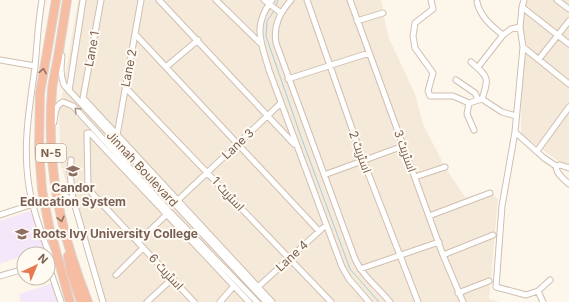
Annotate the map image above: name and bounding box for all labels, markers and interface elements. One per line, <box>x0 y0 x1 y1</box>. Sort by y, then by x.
street label: Lane 1 <box>81 30 102 68</box>
street label: Lane 2 <box>117 48 140 88</box>
one-way arrow <box>39 68 47 74</box>
one-way arrow <box>74 107 82 115</box>
street label: Lane 3 <box>218 125 257 162</box>
street label: Jinnah Boulevard <box>103 128 181 210</box>
street label: اسٹریٹ 3 <box>391 128 420 174</box>
street label: اسٹریٹ 2 <box>346 129 375 175</box>
road number: N-5 <box>36 144 66 162</box>
school or university icon: Candor Education System <box>65 163 81 179</box>
street label: اسٹریٹ 1 <box>209 173 248 214</box>
place label: Candor Education System <box>20 180 126 209</box>
one-way arrow <box>57 215 65 222</box>
school or university icon: Roots Ivy University College <box>14 226 30 242</box>
place label: Roots Ivy University College <box>33 226 198 241</box>
street label: Lane 4 <box>272 237 311 274</box>
north arrow <box>16 246 56 286</box>
street label: اسٹریٹ 6 <box>146 250 187 293</box>
text: N <box>35 251 51 267</box>

